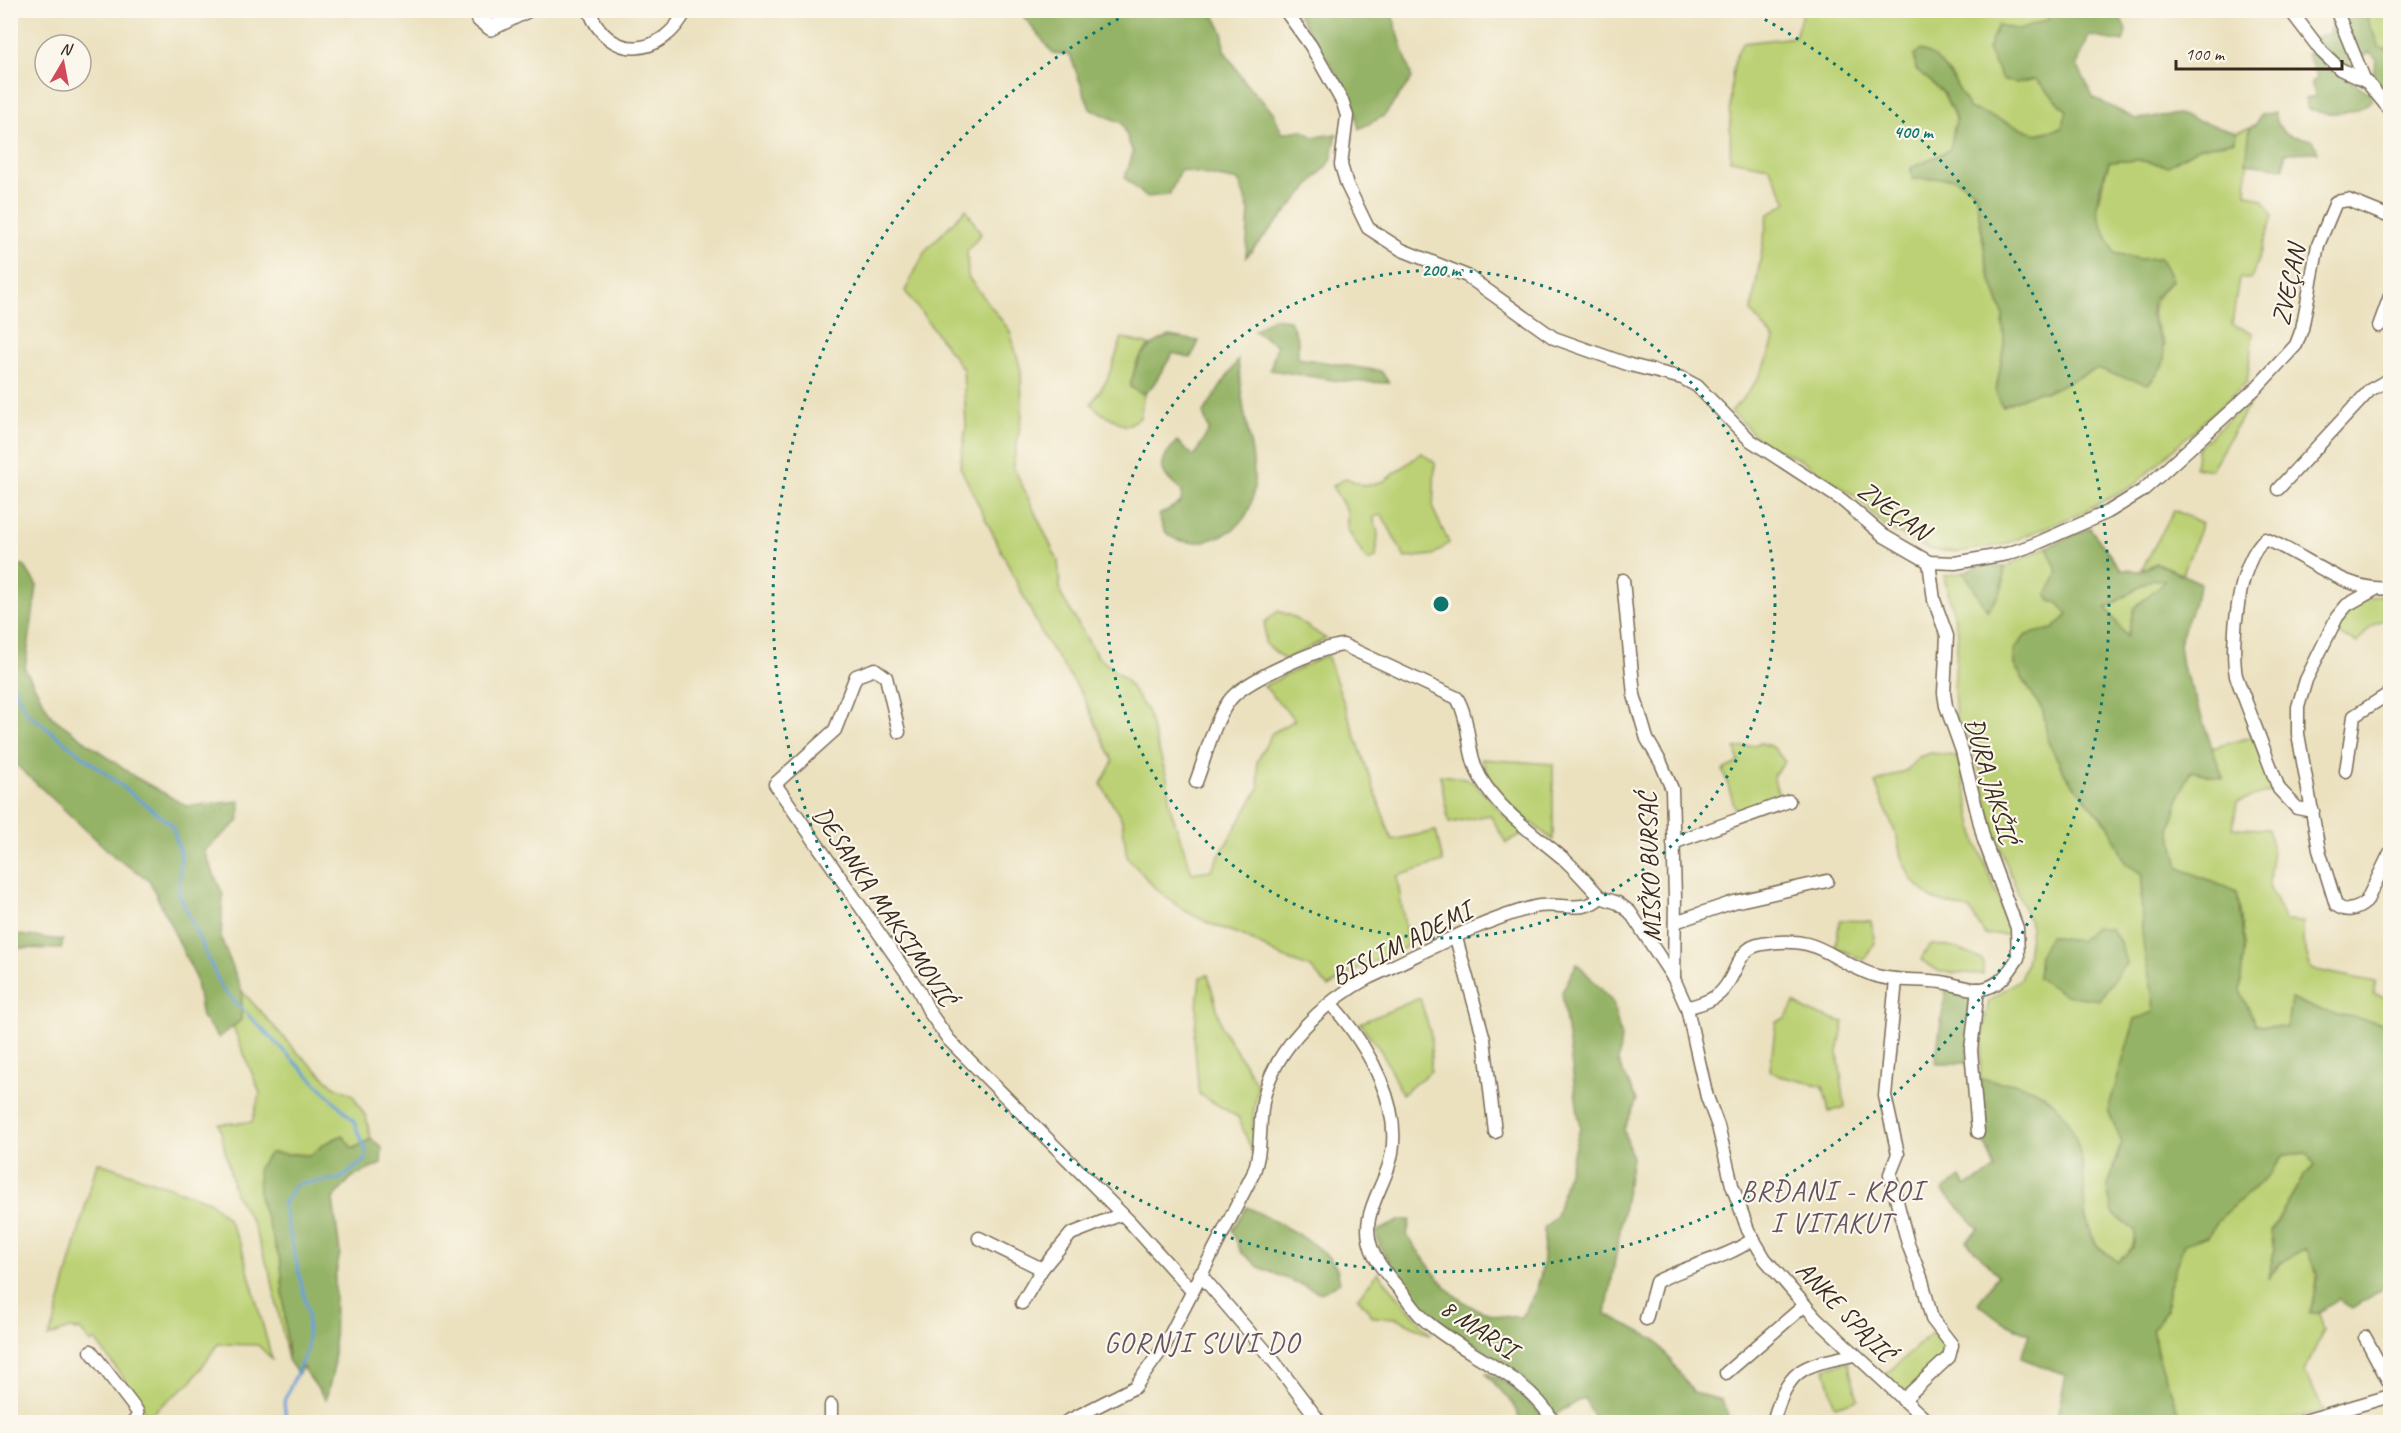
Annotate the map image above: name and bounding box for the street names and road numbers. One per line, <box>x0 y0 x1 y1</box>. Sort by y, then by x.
street label: ZVEÇAN <box>2264 238 2314 328</box>
street label: ZVEÇAN <box>1851 473 1940 550</box>
street label: ÐURA JAKŠIĆ <box>1958 714 2026 851</box>
street label: MIŠKO BURSAĆ <box>1630 788 1669 943</box>
street label: DESANKA MAKSIMOVIĆ <box>805 800 966 1015</box>
street label: BISLIM ADEMI <box>1325 891 1482 993</box>
street label: ANKE SPAJIĆ <box>1789 1254 1905 1372</box>
street label: 8 MARSI <box>1434 1291 1528 1369</box>

